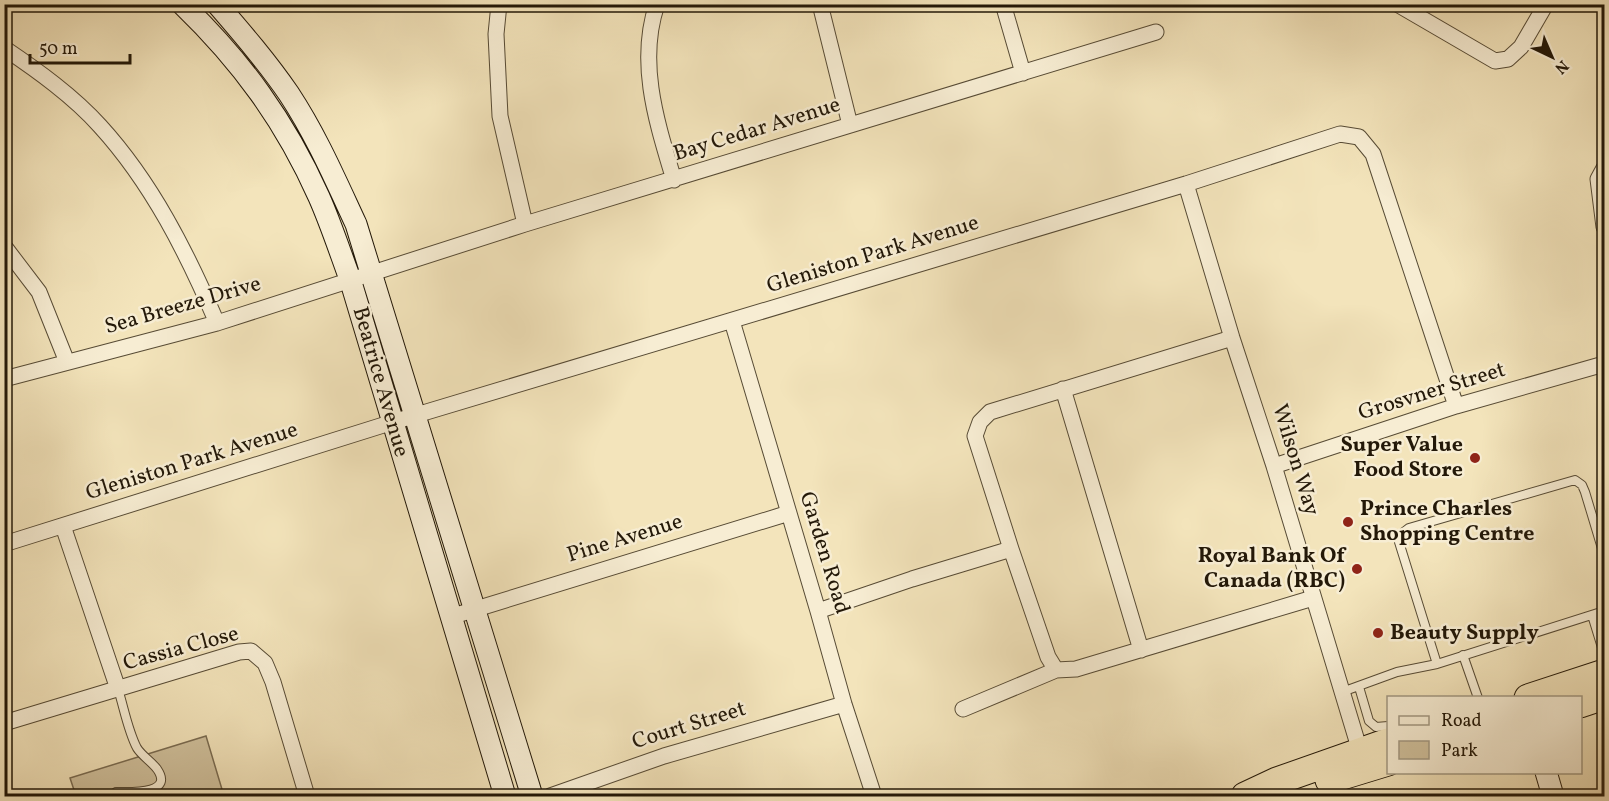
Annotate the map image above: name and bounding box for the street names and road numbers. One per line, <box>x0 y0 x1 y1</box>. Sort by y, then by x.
street label: Bay Cedar Avenue <box>670 90 844 170</box>
street label: Gleniston Park Avenue <box>763 208 983 302</box>
street label: Sea Breeze Drive <box>101 269 265 343</box>
street label: Beatrice Avenue <box>344 303 416 461</box>
street label: Grosvner Street <box>1355 355 1510 429</box>
street label: Wilson Way <box>1263 400 1327 520</box>
street label: Gleniston Park Avenue <box>82 415 302 509</box>
street label: Garden Road <box>791 488 857 618</box>
street label: Pine Avenue <box>563 507 687 571</box>
street label: Cassia Close <box>120 619 242 679</box>
street label: Court Street <box>628 694 750 758</box>

